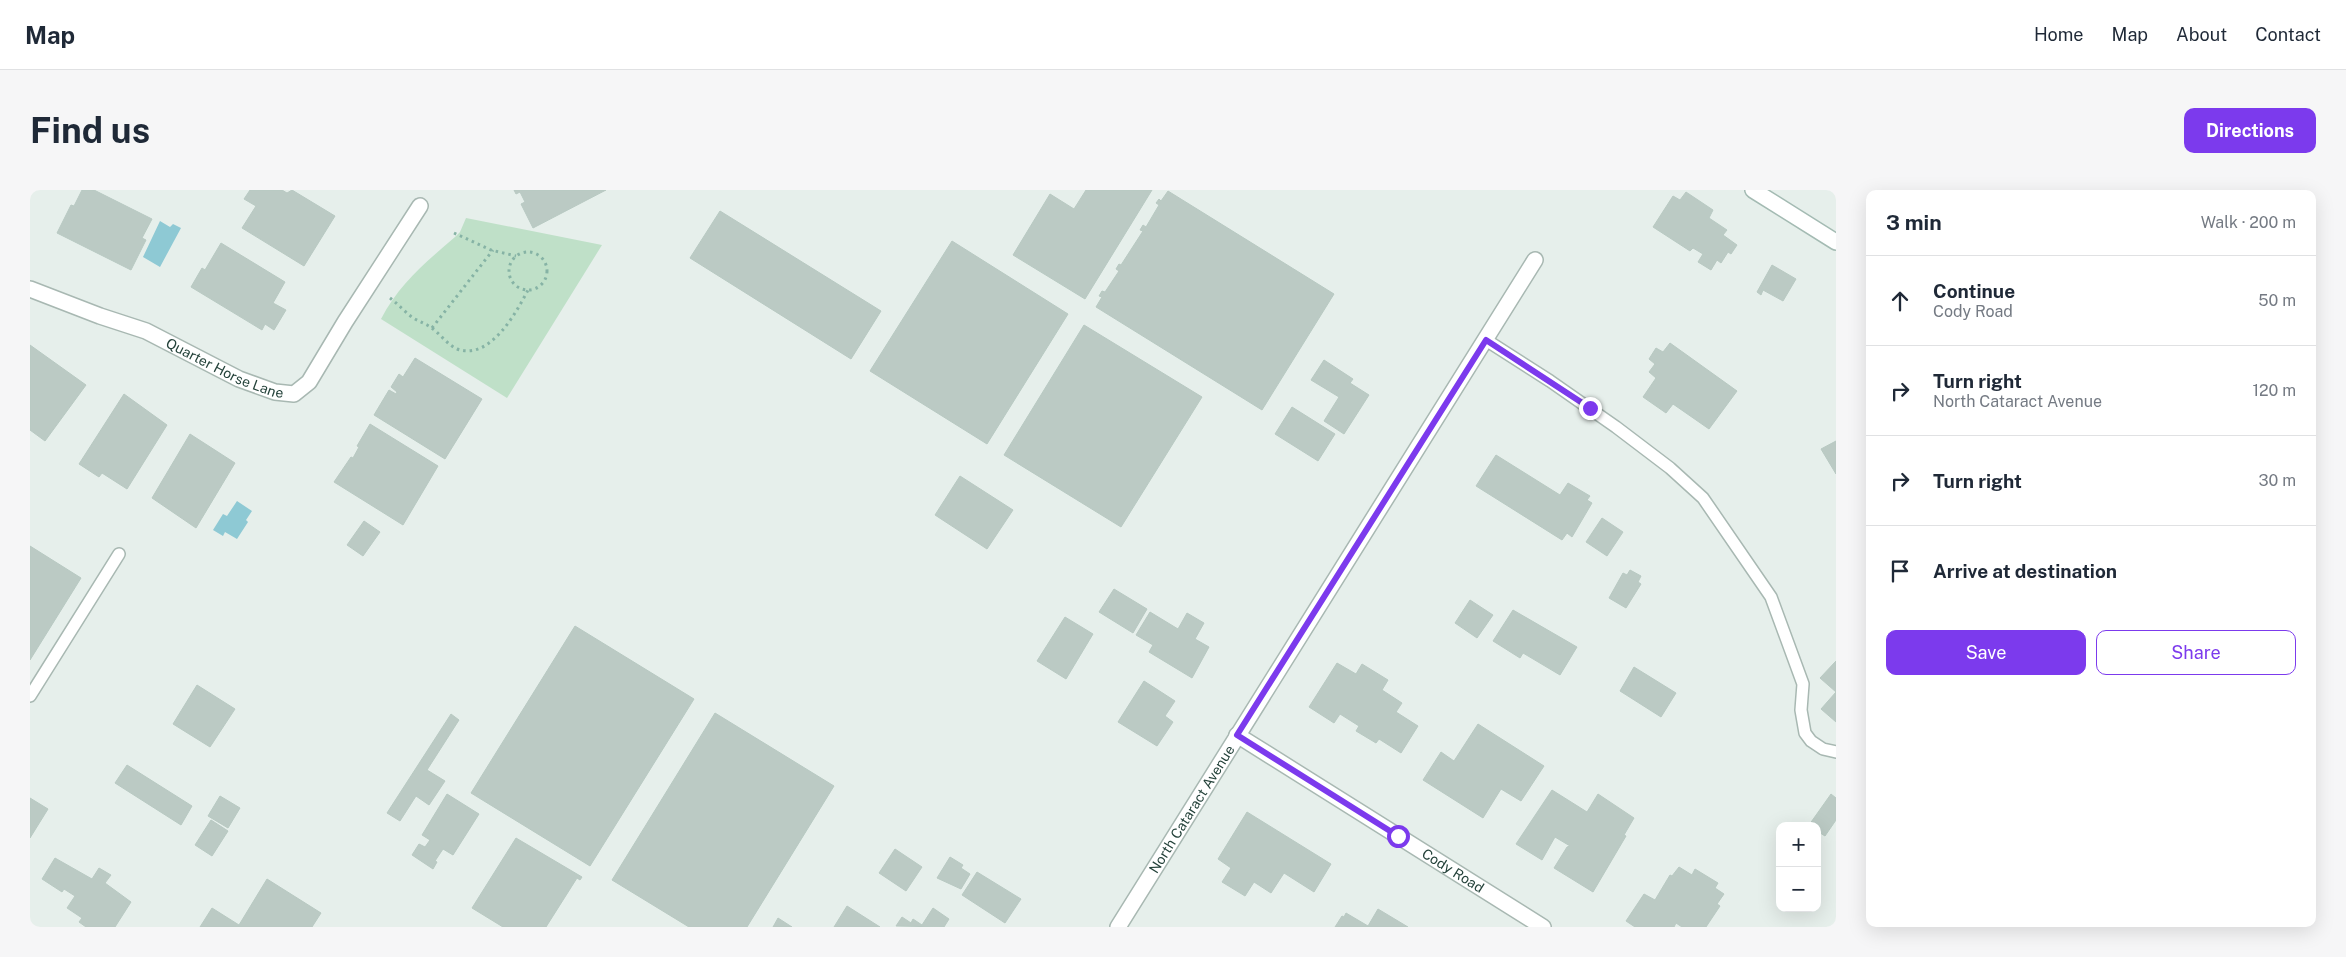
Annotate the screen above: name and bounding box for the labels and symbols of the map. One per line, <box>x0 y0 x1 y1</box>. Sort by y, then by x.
street label: Quarter Horse Lane <box>163 335 284 401</box>
route end <box>1579 397 1602 420</box>
street label: North Cataract Avenue <box>1146 742 1238 876</box>
route start <box>1387 825 1410 848</box>
street label: Cody Road <box>1419 845 1487 896</box>

